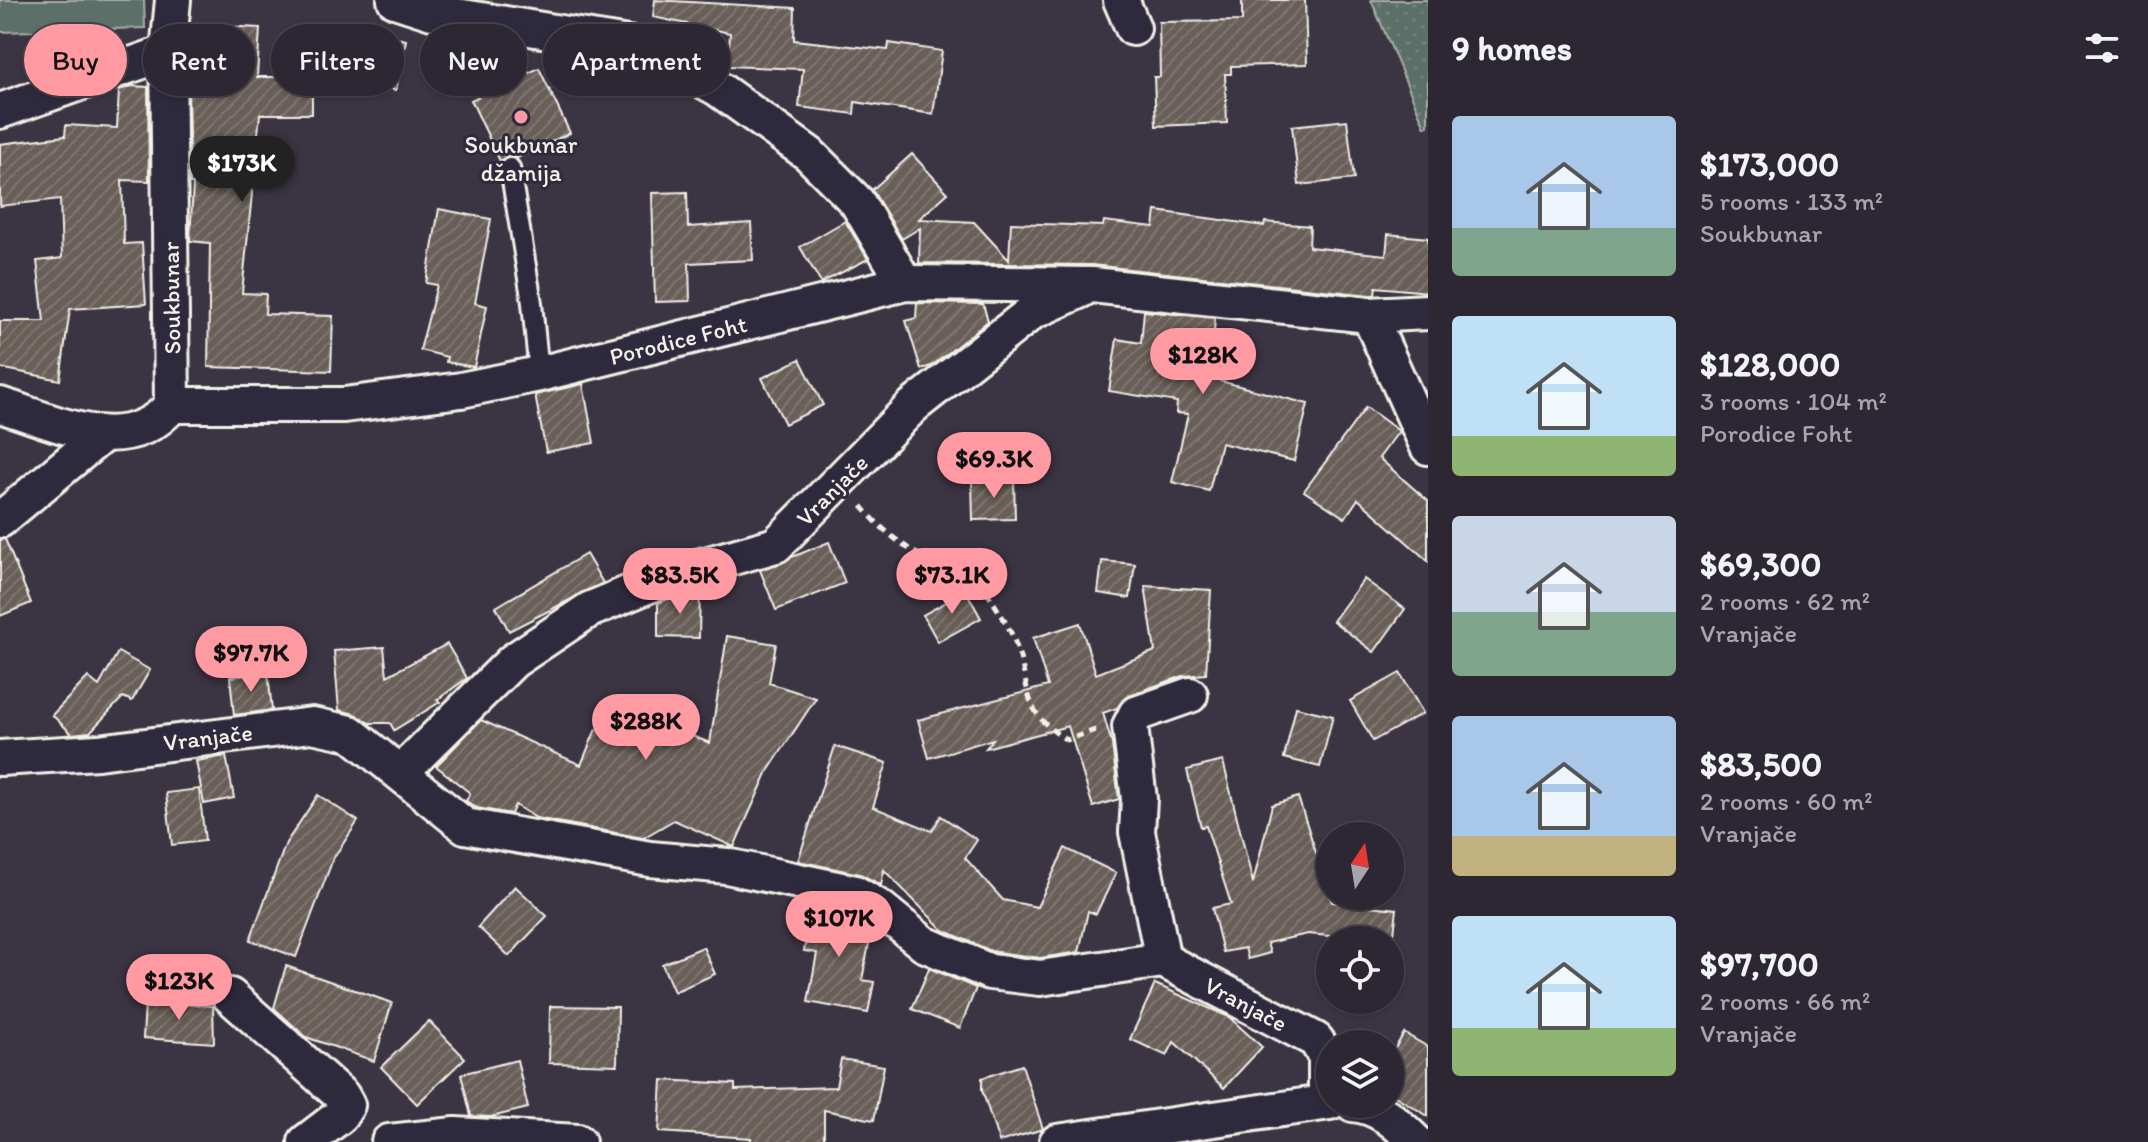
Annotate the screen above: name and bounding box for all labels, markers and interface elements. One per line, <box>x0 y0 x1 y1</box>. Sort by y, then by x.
chip: Buy <box>24 24 127 96</box>
chip: Rent <box>143 24 255 96</box>
chip: Filters <box>271 24 404 96</box>
chip: New <box>420 24 527 96</box>
chip: Apartment <box>543 24 730 96</box>
icon: filters <box>2080 26 2124 70</box>
text: 9 homes <box>1452 28 1572 69</box>
marker: Soukbunar džamija <box>512 108 530 126</box>
place label: Soukbunar džamija <box>465 130 578 187</box>
pin: $173K <box>186 136 298 204</box>
text: $173,000 <box>1700 144 1839 185</box>
text: $173K <box>208 146 276 178</box>
icon: home <box>1516 148 1612 244</box>
text: 5 rooms · 133 m² <box>1700 185 1883 217</box>
text: Soukbunar <box>1700 217 1822 249</box>
street label: Soukbunar <box>156 241 186 355</box>
street label: Porodice Foht <box>606 309 750 371</box>
pin: $128K <box>1147 328 1259 396</box>
text: $128K <box>1168 338 1238 370</box>
text: $128,000 <box>1700 344 1840 385</box>
icon: home <box>1516 348 1612 444</box>
text: 3 rooms · 104 m² <box>1700 385 1887 417</box>
text: Porodice Foht <box>1700 417 1852 449</box>
pin: $69.3K <box>929 432 1059 500</box>
text: $69.3K <box>955 442 1033 474</box>
street label: Vranjače <box>790 448 874 532</box>
text: $69,300 <box>1700 544 1821 585</box>
pin: $83.5K <box>615 548 745 616</box>
pin: $73.1K <box>887 548 1017 616</box>
icon: home <box>1516 548 1612 644</box>
text: $83.5K <box>641 558 719 590</box>
text: $73.1K <box>914 558 990 590</box>
text: 2 rooms · 62 m² <box>1700 585 1870 617</box>
text: Vranjače <box>1700 617 1797 649</box>
pin: $97.7K <box>186 626 316 694</box>
text: $97.7K <box>213 636 289 668</box>
pin: $288K <box>590 694 702 762</box>
text: $288K <box>610 704 682 736</box>
street label: Vranjače <box>162 717 254 757</box>
text: $83,500 <box>1700 744 1822 785</box>
icon: home <box>1516 748 1612 844</box>
text: 2 rooms · 60 m² <box>1700 785 1873 817</box>
text: Vranjače <box>1700 817 1797 849</box>
north arrow <box>1316 822 1404 910</box>
map controls <box>1316 822 1404 1118</box>
pin: $107K <box>783 891 895 959</box>
text: $107K <box>804 901 874 933</box>
button: locate <box>1316 926 1404 1014</box>
text: $97,700 <box>1700 944 1819 985</box>
icon: home <box>1516 948 1612 1044</box>
pin: $123K <box>123 954 235 1022</box>
text: $123K <box>144 964 214 996</box>
street label: Vranjače <box>1200 970 1292 1038</box>
text: 2 rooms · 66 m² <box>1700 985 1870 1017</box>
text: Vranjače <box>1700 1017 1797 1049</box>
button: layers <box>1316 1030 1404 1118</box>

